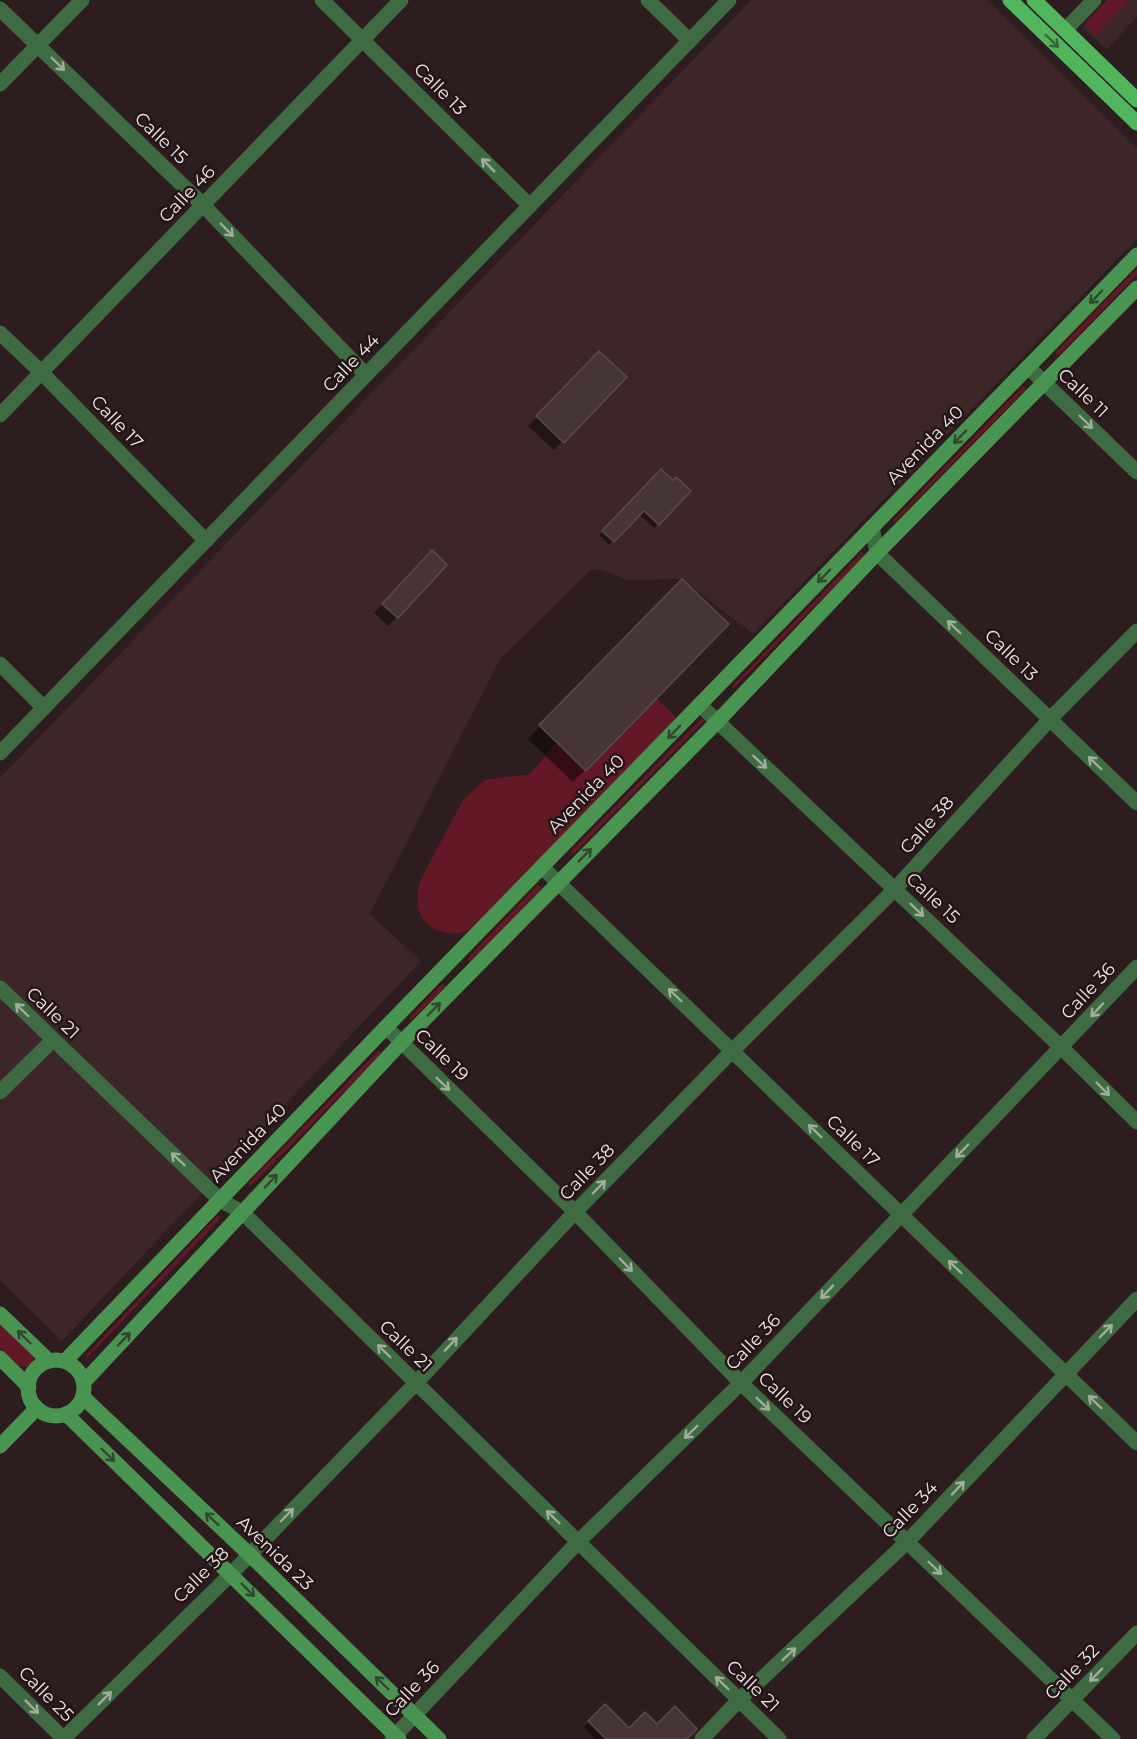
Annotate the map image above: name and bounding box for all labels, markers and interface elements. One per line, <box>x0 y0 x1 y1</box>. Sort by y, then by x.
one-way arrow <box>1045 33 1060 48</box>
one-way arrow <box>50 57 65 71</box>
street label: Calle 13 <box>409 58 471 120</box>
street label: Calle 15 <box>130 107 192 169</box>
one-way arrow <box>481 158 496 172</box>
street label: Calle 46 <box>154 161 220 227</box>
one-way arrow <box>219 223 234 238</box>
one-way arrow <box>1089 289 1104 304</box>
street label: Calle 44 <box>318 329 384 397</box>
street label: Calle 11 <box>1053 364 1113 422</box>
street label: Calle 17 <box>86 391 148 453</box>
street label: Avenida 40 <box>882 401 968 489</box>
one-way arrow <box>1078 415 1093 429</box>
one-way arrow <box>953 429 968 444</box>
one-way arrow <box>817 569 832 584</box>
one-way arrow <box>947 620 962 635</box>
street label: Calle 13 <box>980 624 1042 686</box>
one-way arrow <box>667 724 682 739</box>
street label: Avenida 40 <box>543 750 629 838</box>
one-way arrow <box>752 754 767 768</box>
one-way arrow <box>1087 755 1102 770</box>
street label: Calle 38 <box>895 792 959 858</box>
one-way arrow <box>578 847 592 862</box>
street label: Calle 15 <box>902 868 964 928</box>
one-way arrow <box>909 903 924 917</box>
street label: Calle 36 <box>1056 958 1120 1024</box>
street label: Calle 21 <box>22 982 84 1044</box>
one-way arrow <box>667 988 682 1003</box>
one-way arrow <box>15 1002 30 1017</box>
one-way arrow <box>427 1002 441 1017</box>
one-way arrow <box>1090 1003 1104 1018</box>
street label: Calle 19 <box>411 1024 473 1086</box>
one-way arrow <box>436 1076 451 1091</box>
one-way arrow <box>1096 1081 1111 1096</box>
street label: Avenida 40 <box>205 1099 291 1187</box>
street label: Calle 17 <box>822 1110 884 1172</box>
one-way arrow <box>807 1124 822 1138</box>
street label: Calle 38 <box>555 1139 619 1205</box>
one-way arrow <box>955 1143 969 1158</box>
one-way arrow <box>170 1152 185 1167</box>
one-way arrow <box>264 1174 278 1189</box>
one-way arrow <box>592 1180 607 1195</box>
one-way arrow <box>619 1258 634 1273</box>
one-way arrow <box>947 1259 962 1274</box>
one-way arrow <box>820 1284 835 1299</box>
street label: Calle 36 <box>721 1309 785 1375</box>
street label: Calle 21 <box>375 1315 437 1377</box>
one-way arrow <box>1099 1324 1114 1339</box>
one-way arrow <box>17 1330 32 1345</box>
one-way arrow <box>116 1332 130 1347</box>
one-way arrow <box>444 1337 459 1352</box>
one-way arrow <box>376 1344 391 1359</box>
street label: Calle 19 <box>754 1367 816 1429</box>
one-way arrow <box>1088 1396 1103 1410</box>
one-way arrow <box>756 1397 771 1411</box>
one-way arrow <box>684 1424 699 1439</box>
one-way arrow <box>100 1447 115 1462</box>
street label: Calle 34 <box>878 1477 942 1543</box>
one-way arrow <box>951 1481 965 1496</box>
one-way arrow <box>280 1508 294 1523</box>
one-way arrow <box>546 1510 561 1525</box>
street label: Avenida 23 <box>232 1511 318 1595</box>
one-way arrow <box>204 1512 219 1526</box>
street label: Calle 38 <box>168 1542 234 1608</box>
one-way arrow <box>927 1561 942 1575</box>
one-way arrow <box>240 1583 255 1598</box>
street label: Calle 32 <box>1040 1640 1104 1704</box>
one-way arrow <box>781 1646 796 1661</box>
street label: Calle 21 <box>722 1655 784 1717</box>
street label: Calle 36 <box>380 1656 444 1722</box>
street label: Calle 25 <box>14 1662 78 1726</box>
one-way arrow <box>1089 1667 1104 1682</box>
one-way arrow <box>375 1676 390 1691</box>
one-way arrow <box>715 1676 730 1691</box>
one-way arrow <box>97 1691 112 1705</box>
one-way arrow <box>24 1700 39 1715</box>

